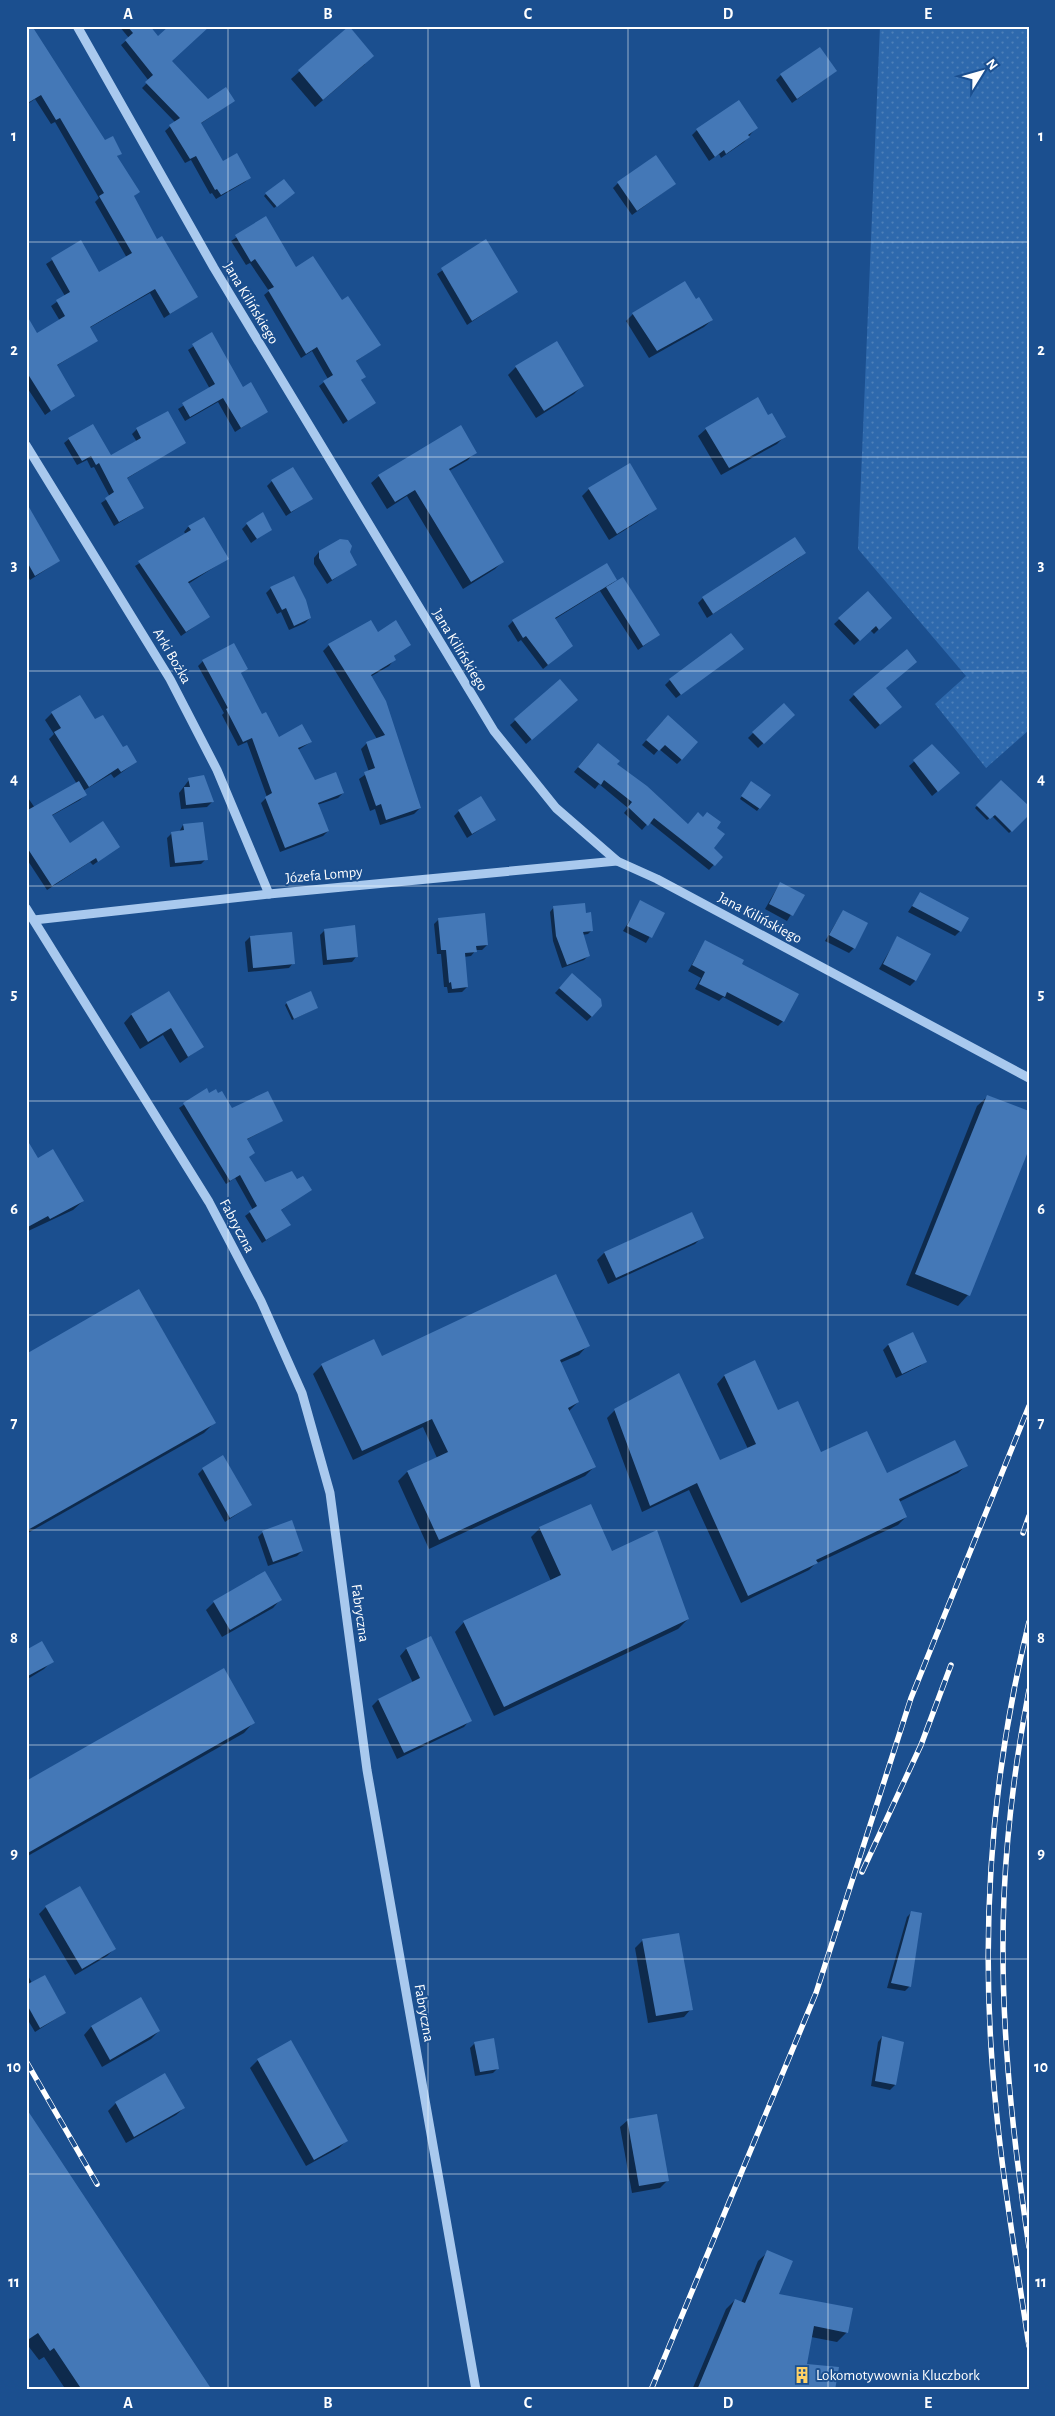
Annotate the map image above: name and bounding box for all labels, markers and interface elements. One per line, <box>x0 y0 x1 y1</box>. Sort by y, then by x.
text: A <box>123 6 133 22</box>
text: B <box>323 6 333 22</box>
text: C <box>524 6 533 22</box>
text: D <box>723 6 734 22</box>
text: E <box>924 6 932 22</box>
north arrow <box>958 48 1008 98</box>
text: N <box>983 57 1000 73</box>
text: 1 <box>11 128 17 144</box>
text: 1 <box>1038 128 1044 144</box>
street label: Jana Kilińskiego <box>221 259 281 347</box>
text: 2 <box>10 342 18 358</box>
text: 2 <box>1037 342 1045 358</box>
text: 3 <box>11 557 18 573</box>
text: 3 <box>1038 557 1045 573</box>
street label: Jana Kilińskiego <box>430 606 490 694</box>
street label: Arki Bożka <box>150 626 194 686</box>
text: 4 <box>10 771 18 787</box>
text: 4 <box>1037 771 1045 787</box>
street label: Józefa Lompy <box>285 864 364 886</box>
street label: Jana Kilińskiego <box>716 890 804 946</box>
text: 5 <box>11 986 18 1002</box>
text: 5 <box>1038 986 1045 1002</box>
street label: Fabryczna <box>217 1197 257 1255</box>
text: 6 <box>10 1201 18 1217</box>
text: 6 <box>1037 1201 1045 1217</box>
text: 7 <box>11 1415 18 1431</box>
text: 7 <box>1038 1415 1045 1431</box>
street label: Fabryczna <box>349 1583 372 1643</box>
text: 8 <box>10 1630 18 1646</box>
text: 8 <box>1037 1630 1045 1646</box>
text: 9 <box>10 1845 18 1861</box>
text: 9 <box>1037 1845 1045 1861</box>
street label: Fabryczna <box>412 1983 436 2043</box>
text: 10 <box>7 2059 21 2075</box>
text: 10 <box>1034 2059 1048 2075</box>
text: 11 <box>8 2274 20 2290</box>
text: 11 <box>1035 2274 1047 2290</box>
building icon: Lokomotywownia Kluczbork <box>792 2365 812 2385</box>
place label: Lokomotywownia Kluczbork <box>816 2368 980 2383</box>
text: A <box>123 2395 133 2411</box>
text: B <box>323 2395 333 2411</box>
text: C <box>524 2395 533 2411</box>
text: D <box>723 2395 734 2411</box>
text: E <box>924 2395 932 2411</box>

